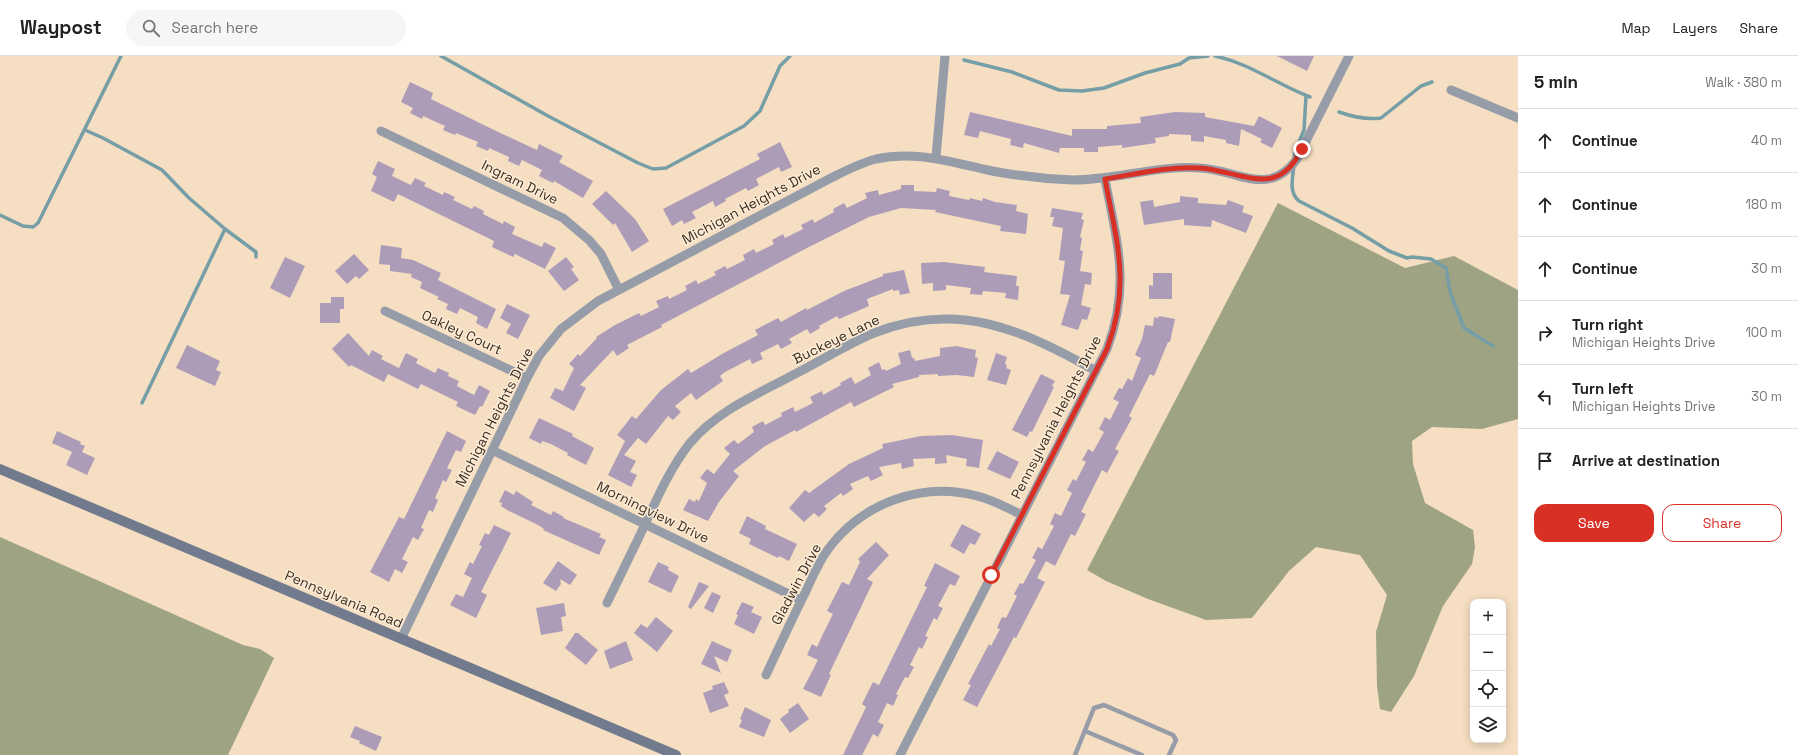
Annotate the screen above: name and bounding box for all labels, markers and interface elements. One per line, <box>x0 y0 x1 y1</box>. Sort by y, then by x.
search box <box>126 10 406 46</box>
text: Waypost <box>20 15 102 40</box>
icon: search <box>140 17 162 39</box>
text: Search here <box>172 18 258 37</box>
text: Map <box>1621 19 1651 37</box>
text: Layers <box>1673 19 1717 37</box>
text: Share <box>1739 19 1778 37</box>
text: 5 min <box>1534 71 1578 93</box>
text: Walk · 380 m <box>1705 74 1782 91</box>
icon: ahead <box>1534 130 1556 152</box>
text: Continue <box>1572 131 1638 150</box>
text: 40 m <box>1751 132 1782 149</box>
route end <box>1293 140 1311 158</box>
street label: Ingram Drive <box>479 156 561 208</box>
street label: Michigan Heights Drive <box>679 160 823 248</box>
icon: ahead <box>1534 194 1556 216</box>
text: Continue <box>1572 195 1638 214</box>
text: 180 m <box>1746 196 1782 213</box>
icon: ahead <box>1534 258 1556 280</box>
text: Continue <box>1572 259 1638 278</box>
text: 30 m <box>1751 260 1782 277</box>
street label: Oakley Court <box>419 306 505 358</box>
street label: Buckeye Lane <box>790 310 882 368</box>
text: Turn right <box>1572 315 1643 334</box>
icon: right <box>1534 322 1556 344</box>
text: 100 m <box>1745 324 1782 341</box>
street label: Pennsylvania Heights Drive <box>1007 332 1105 502</box>
text: Michigan Heights Drive <box>1572 334 1715 351</box>
street label: Michigan Heights Drive <box>451 344 537 490</box>
text: Turn left <box>1572 379 1634 398</box>
icon: left <box>1534 386 1556 408</box>
text: 30 m <box>1751 388 1782 405</box>
text: Michigan Heights Drive <box>1572 398 1715 415</box>
icon: arrive <box>1534 450 1556 472</box>
text: Arrive at destination <box>1572 451 1720 470</box>
street label: Morningview Drive <box>594 477 712 547</box>
button: Save <box>1534 504 1654 542</box>
button: Share <box>1662 504 1782 542</box>
street label: Gladwin Drive <box>767 540 825 628</box>
street label: Pennsylvania Road <box>282 566 406 632</box>
route start <box>982 566 1000 584</box>
map controls <box>1470 599 1506 743</box>
button: + <box>1470 599 1506 635</box>
button: − <box>1470 635 1506 671</box>
button: locate <box>1470 671 1506 707</box>
button: layers <box>1470 707 1506 743</box>

